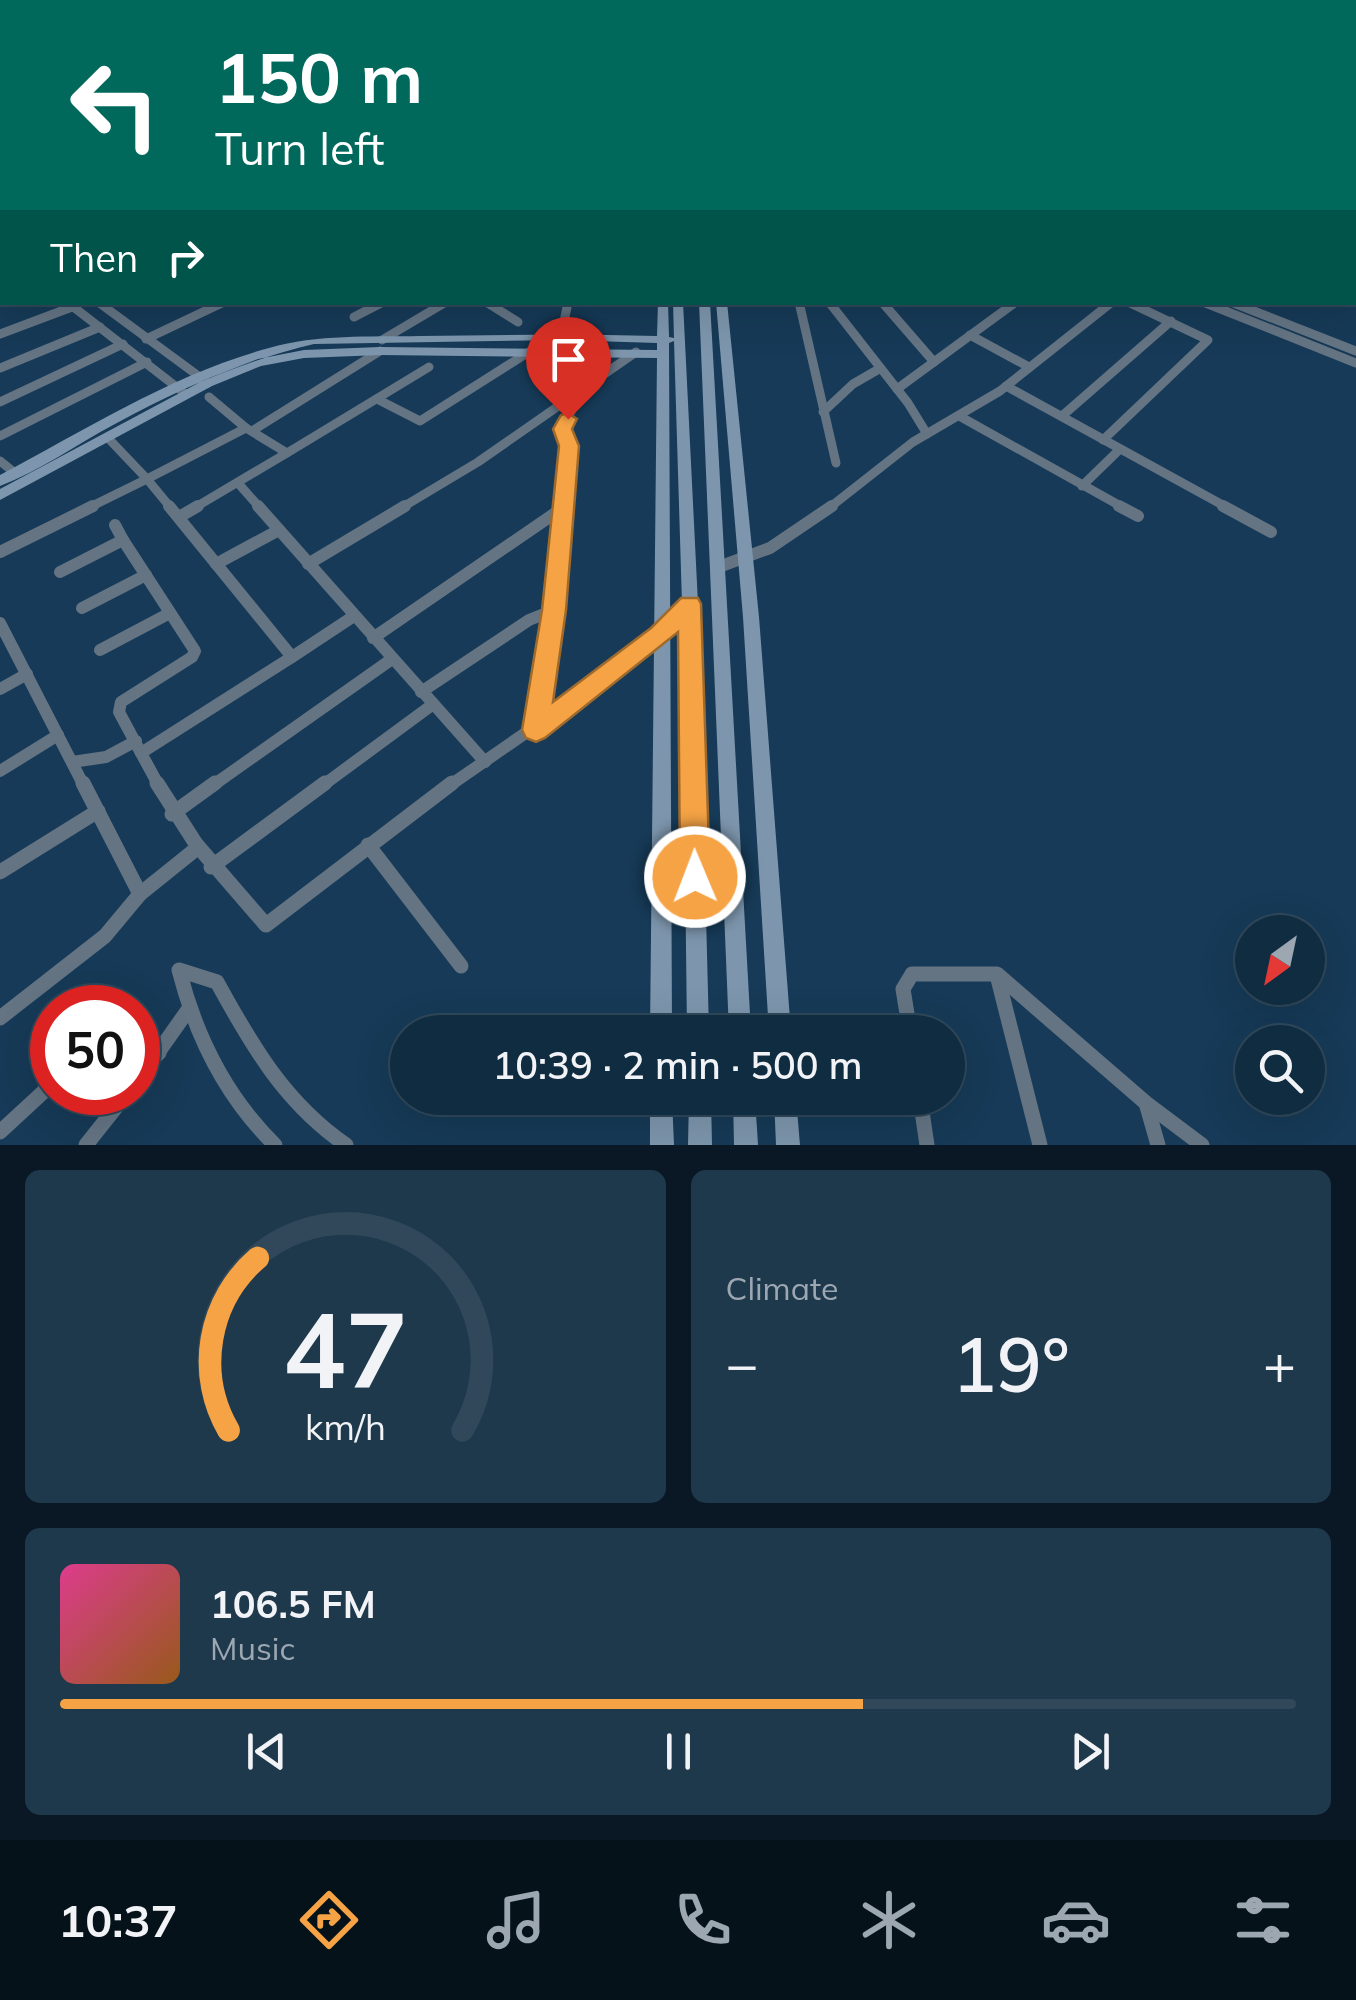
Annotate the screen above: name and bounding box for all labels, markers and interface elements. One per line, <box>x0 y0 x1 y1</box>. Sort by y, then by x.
text: 150 m <box>215 33 423 121</box>
icon: left <box>50 40 180 170</box>
text: Turn left <box>215 120 384 176</box>
icon: right <box>158 230 213 285</box>
text: Then <box>50 234 138 282</box>
pin <box>526 317 611 420</box>
icon: arrive <box>541 332 596 387</box>
position arrow <box>643 825 747 929</box>
north arrow <box>1235 915 1325 1005</box>
map controls <box>1235 915 1325 1115</box>
speed limit sign: 50 <box>30 985 160 1115</box>
button: search <box>1235 1025 1325 1115</box>
text: 10:39 · 2 min · 500 m <box>492 1041 863 1089</box>
text: Climate <box>726 1268 838 1308</box>
text: 47 <box>283 1283 408 1414</box>
text: 19° <box>952 1317 1070 1411</box>
text: − <box>726 1329 759 1398</box>
text: + <box>1263 1329 1296 1398</box>
text: km/h <box>305 1404 386 1449</box>
text: 106.5 FM <box>210 1580 376 1628</box>
text: Music <box>210 1628 295 1668</box>
icon: previous <box>239 1724 294 1779</box>
icon: pause <box>651 1724 706 1779</box>
icon: next <box>1063 1724 1118 1779</box>
icon: directions <box>294 1885 364 1955</box>
icon: music <box>481 1885 551 1955</box>
icon: phone <box>668 1885 738 1955</box>
icon: climate <box>854 1885 924 1955</box>
icon: car <box>1041 1885 1111 1955</box>
icon: filters <box>1228 1885 1298 1955</box>
text: 10:37 <box>58 1892 178 1948</box>

